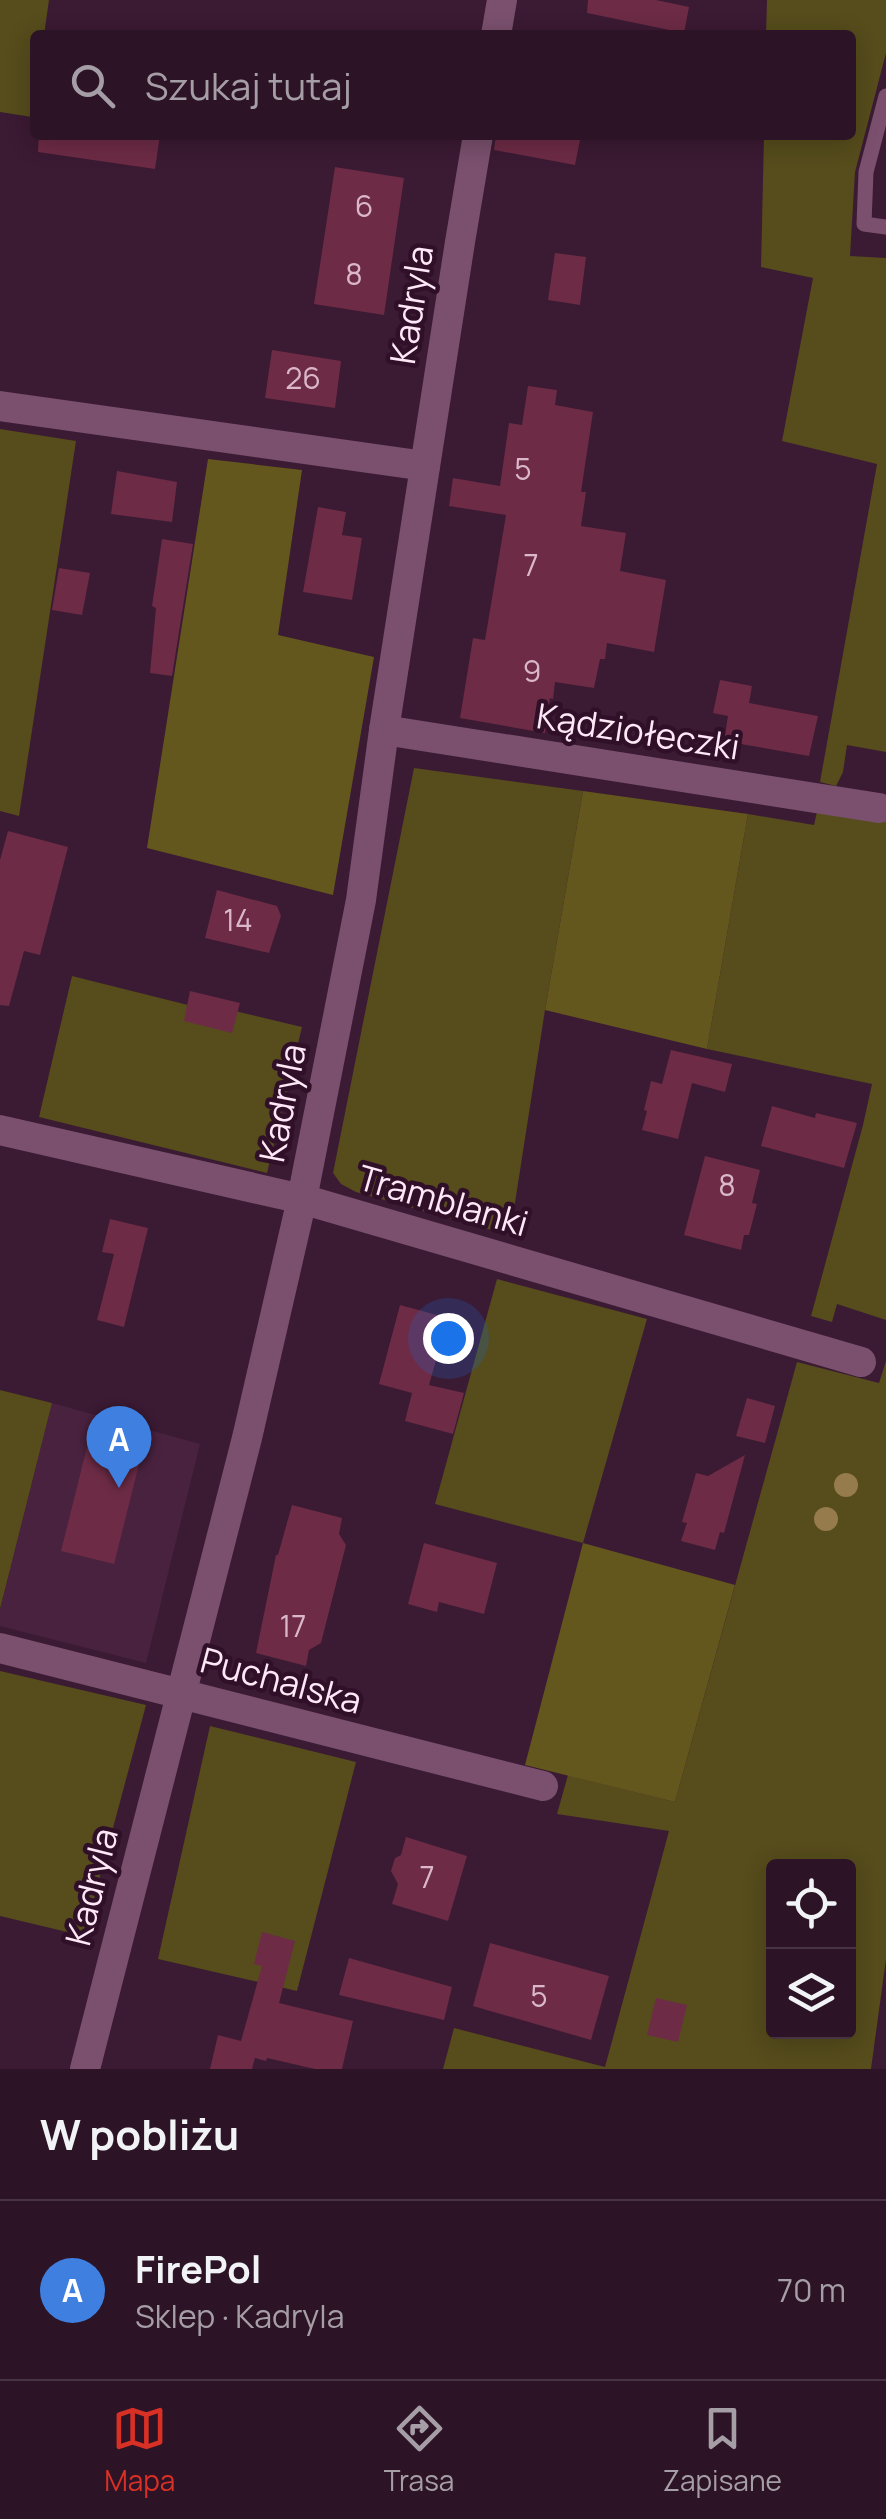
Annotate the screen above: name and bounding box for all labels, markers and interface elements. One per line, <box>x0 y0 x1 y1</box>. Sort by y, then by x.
search box <box>30 30 856 140</box>
icon: search <box>65 58 120 113</box>
text: Szukaj tutaj <box>145 59 352 111</box>
house number: 6 <box>355 185 373 226</box>
street label: Kadryla <box>378 242 444 368</box>
house number: 8 <box>345 253 363 294</box>
house number: 26 <box>285 357 321 398</box>
house number: 5 <box>514 448 532 489</box>
house number: 7 <box>523 544 539 585</box>
house number: 9 <box>523 650 541 691</box>
street label: Kądziołeczki <box>533 691 743 771</box>
house number: 14 <box>223 899 253 940</box>
street label: Kadryla <box>247 1040 317 1166</box>
street label: Tramblanki <box>353 1153 534 1247</box>
house number: 8 <box>718 1164 736 1205</box>
your location <box>423 1313 474 1364</box>
pin: A <box>86 1406 152 1488</box>
house number: 17 <box>280 1605 306 1646</box>
street label: Puchalska <box>195 1636 367 1725</box>
street label: Kadryla <box>53 1823 129 1951</box>
house number: 7 <box>419 1856 435 1897</box>
map controls <box>766 1859 856 2039</box>
button: locate <box>766 1859 856 1949</box>
button: layers <box>766 1949 856 2039</box>
house number: 5 <box>530 1975 548 2016</box>
text: W pobliżu <box>40 2105 239 2163</box>
text: FirePol <box>135 2242 261 2294</box>
text: A <box>62 2268 83 2312</box>
text: 70 m <box>777 2268 846 2312</box>
text: Sklep · Kadryla <box>135 2294 344 2338</box>
tab: Mapa <box>104 2401 175 2499</box>
tab: Trasa <box>384 2401 454 2499</box>
tab: Zapisane <box>663 2401 782 2499</box>

